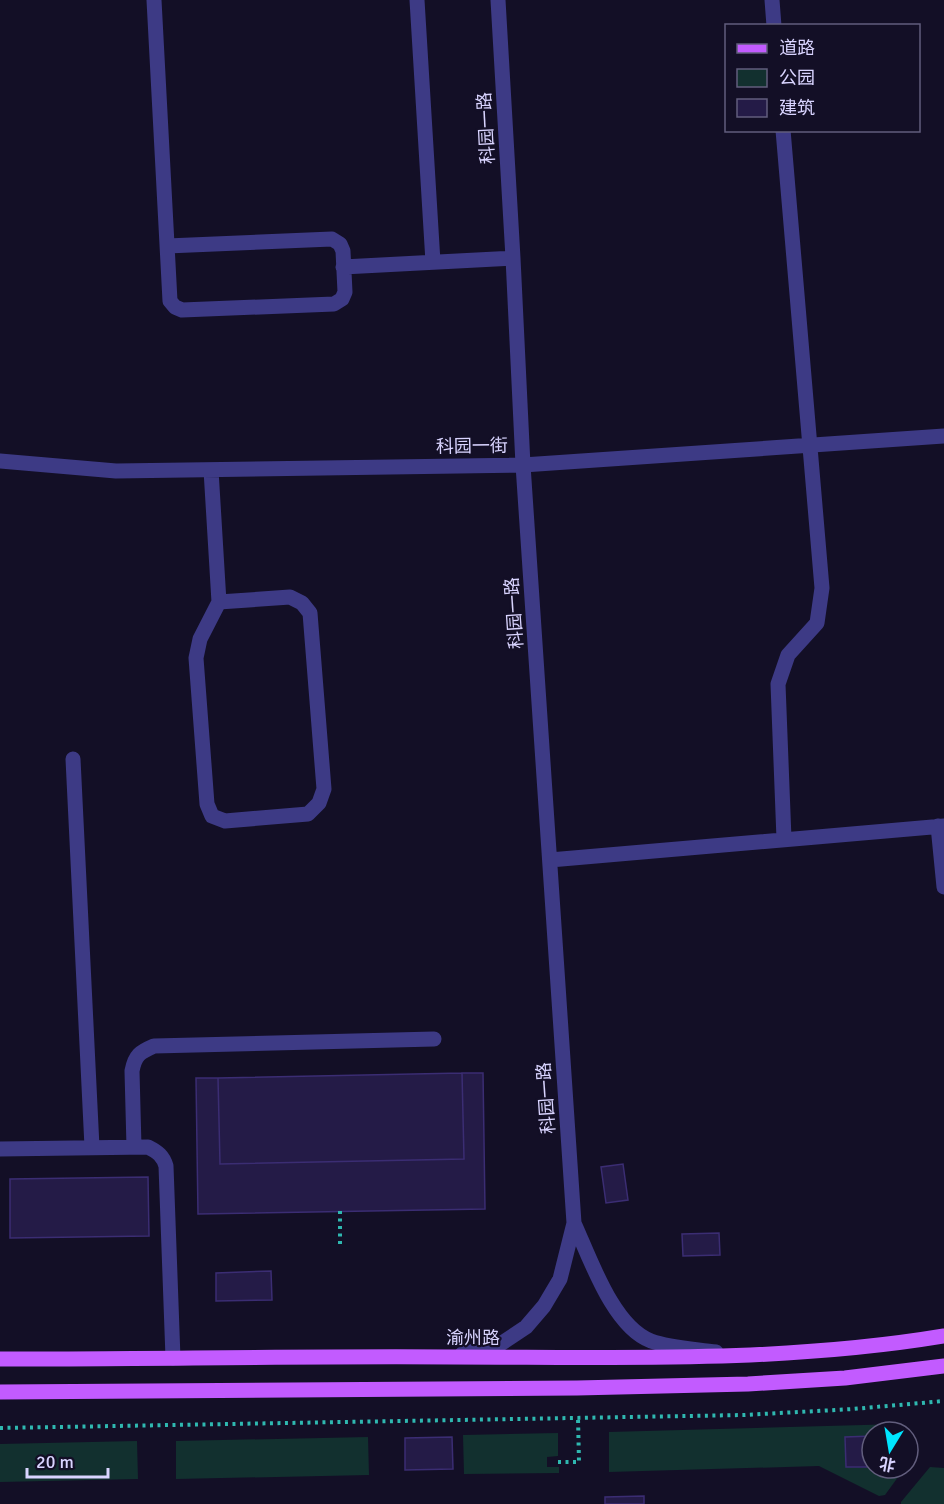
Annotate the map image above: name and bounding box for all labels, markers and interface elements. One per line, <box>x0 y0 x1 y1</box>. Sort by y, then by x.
legend <box>725 24 920 132</box>
text: 道路 <box>779 37 815 59</box>
text: 公园 <box>779 67 815 89</box>
street label: 科园一路 <box>473 91 499 165</box>
text: 建筑 <box>779 97 815 119</box>
street label: 科园一街 <box>436 434 508 458</box>
street label: 科园一路 <box>501 576 527 650</box>
street label: 科园一路 <box>533 1061 559 1135</box>
street label: 渝州路 <box>446 1327 500 1349</box>
north arrow <box>860 1420 920 1480</box>
scale bar <box>27 1441 108 1479</box>
text: 20 m <box>36 1451 74 1473</box>
text: 北 <box>878 1452 897 1475</box>

